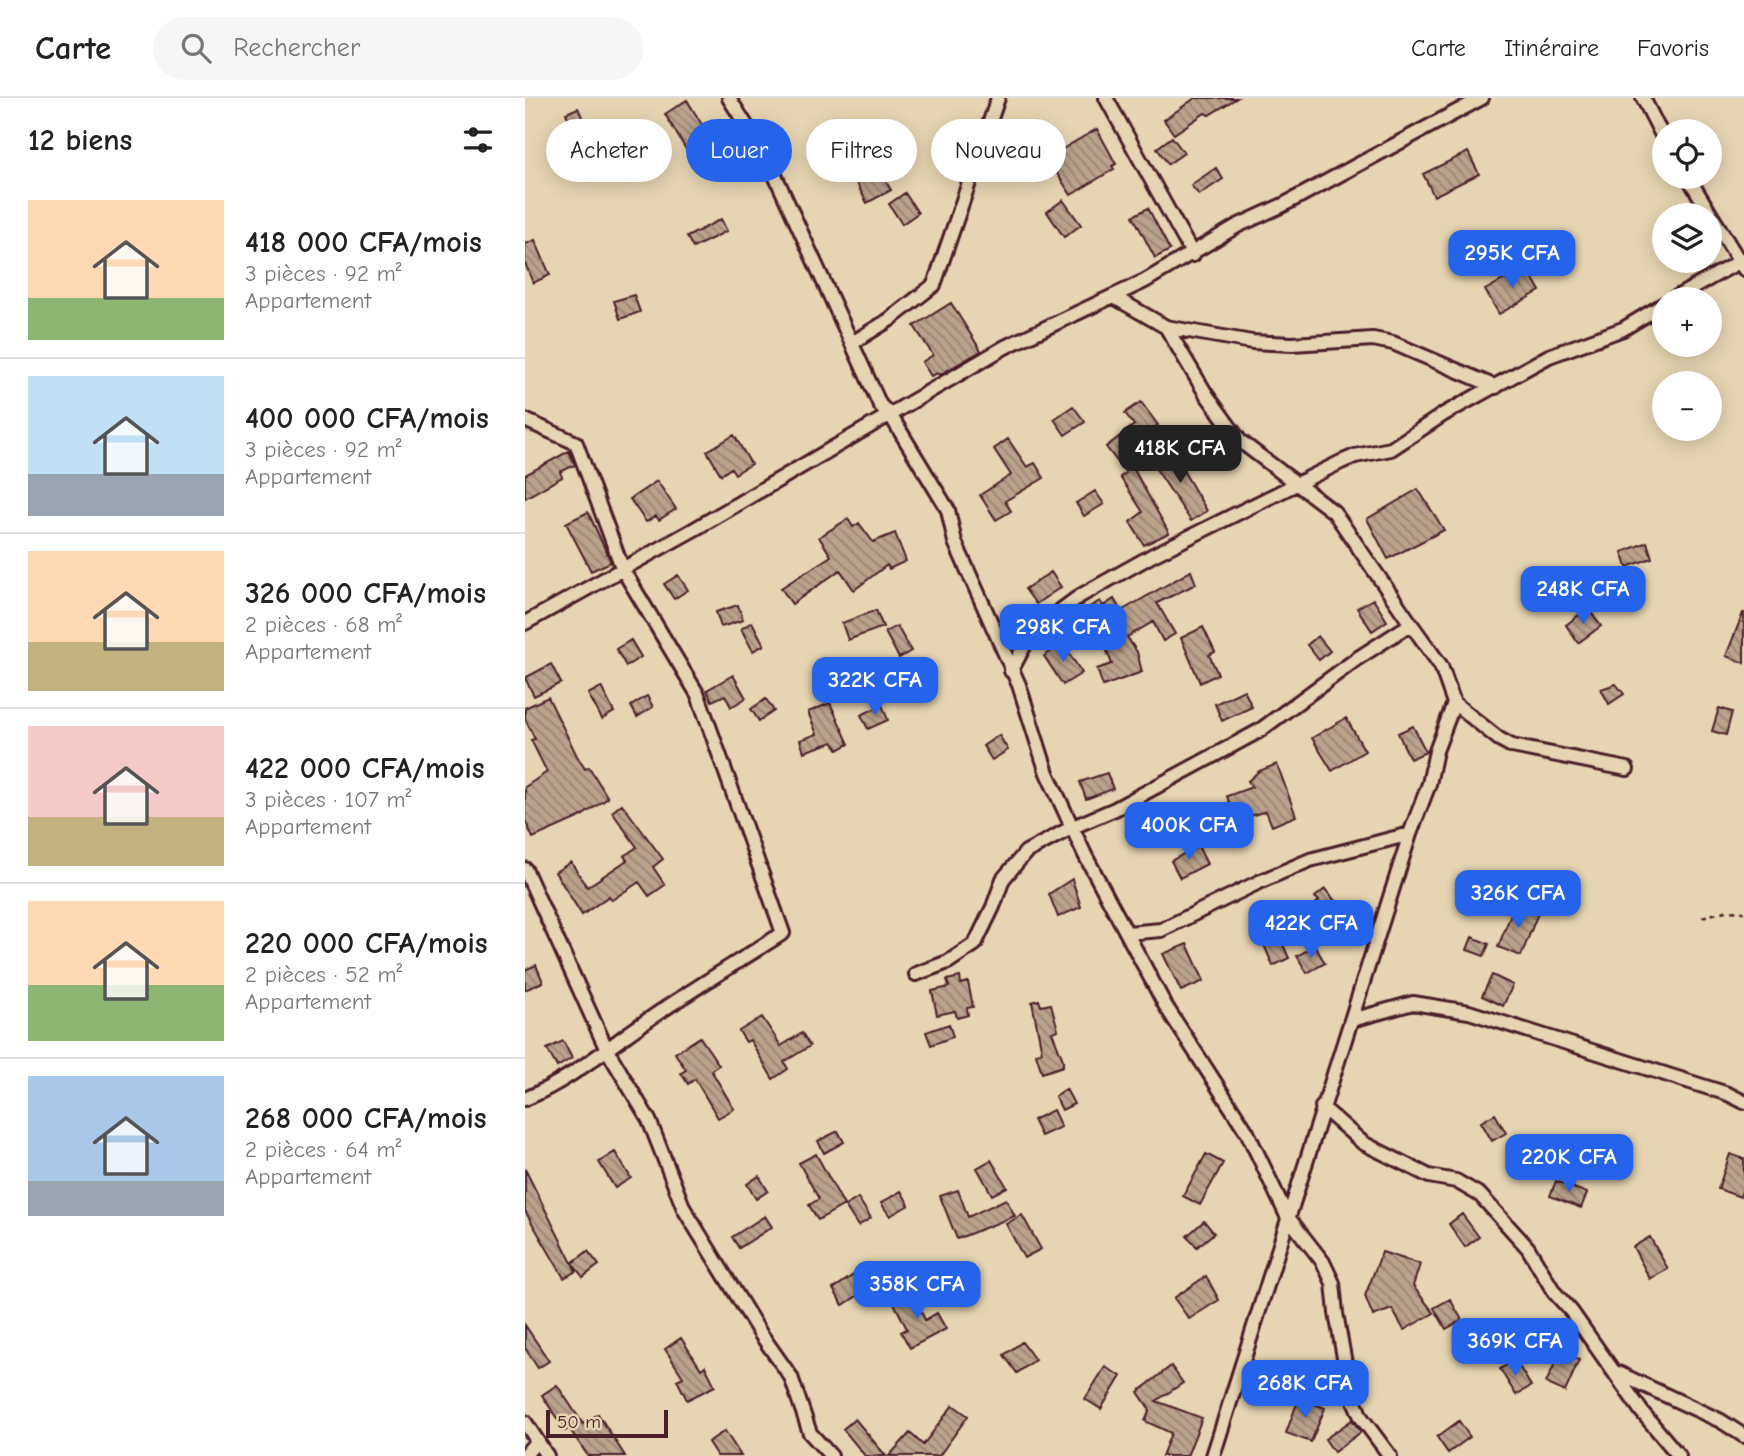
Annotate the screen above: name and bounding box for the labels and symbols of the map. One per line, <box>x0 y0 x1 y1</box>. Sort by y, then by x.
pin: 295K CFA <box>1440 230 1584 290</box>
pin: 418K CFA <box>1108 426 1252 485</box>
pin: 248K CFA <box>1511 566 1655 626</box>
pin: 298K CFA <box>991 604 1135 664</box>
pin: 322K CFA <box>803 658 947 717</box>
pin: 400K CFA <box>1117 802 1261 862</box>
pin: 326K CFA <box>1446 870 1590 930</box>
pin: 422K CFA <box>1239 900 1383 960</box>
pin: 220K CFA <box>1497 1134 1641 1194</box>
pin: 358K CFA <box>845 1262 989 1321</box>
pin: 369K CFA <box>1443 1318 1587 1378</box>
pin: 268K CFA <box>1233 1360 1377 1420</box>
scale bar <box>546 1407 669 1439</box>

